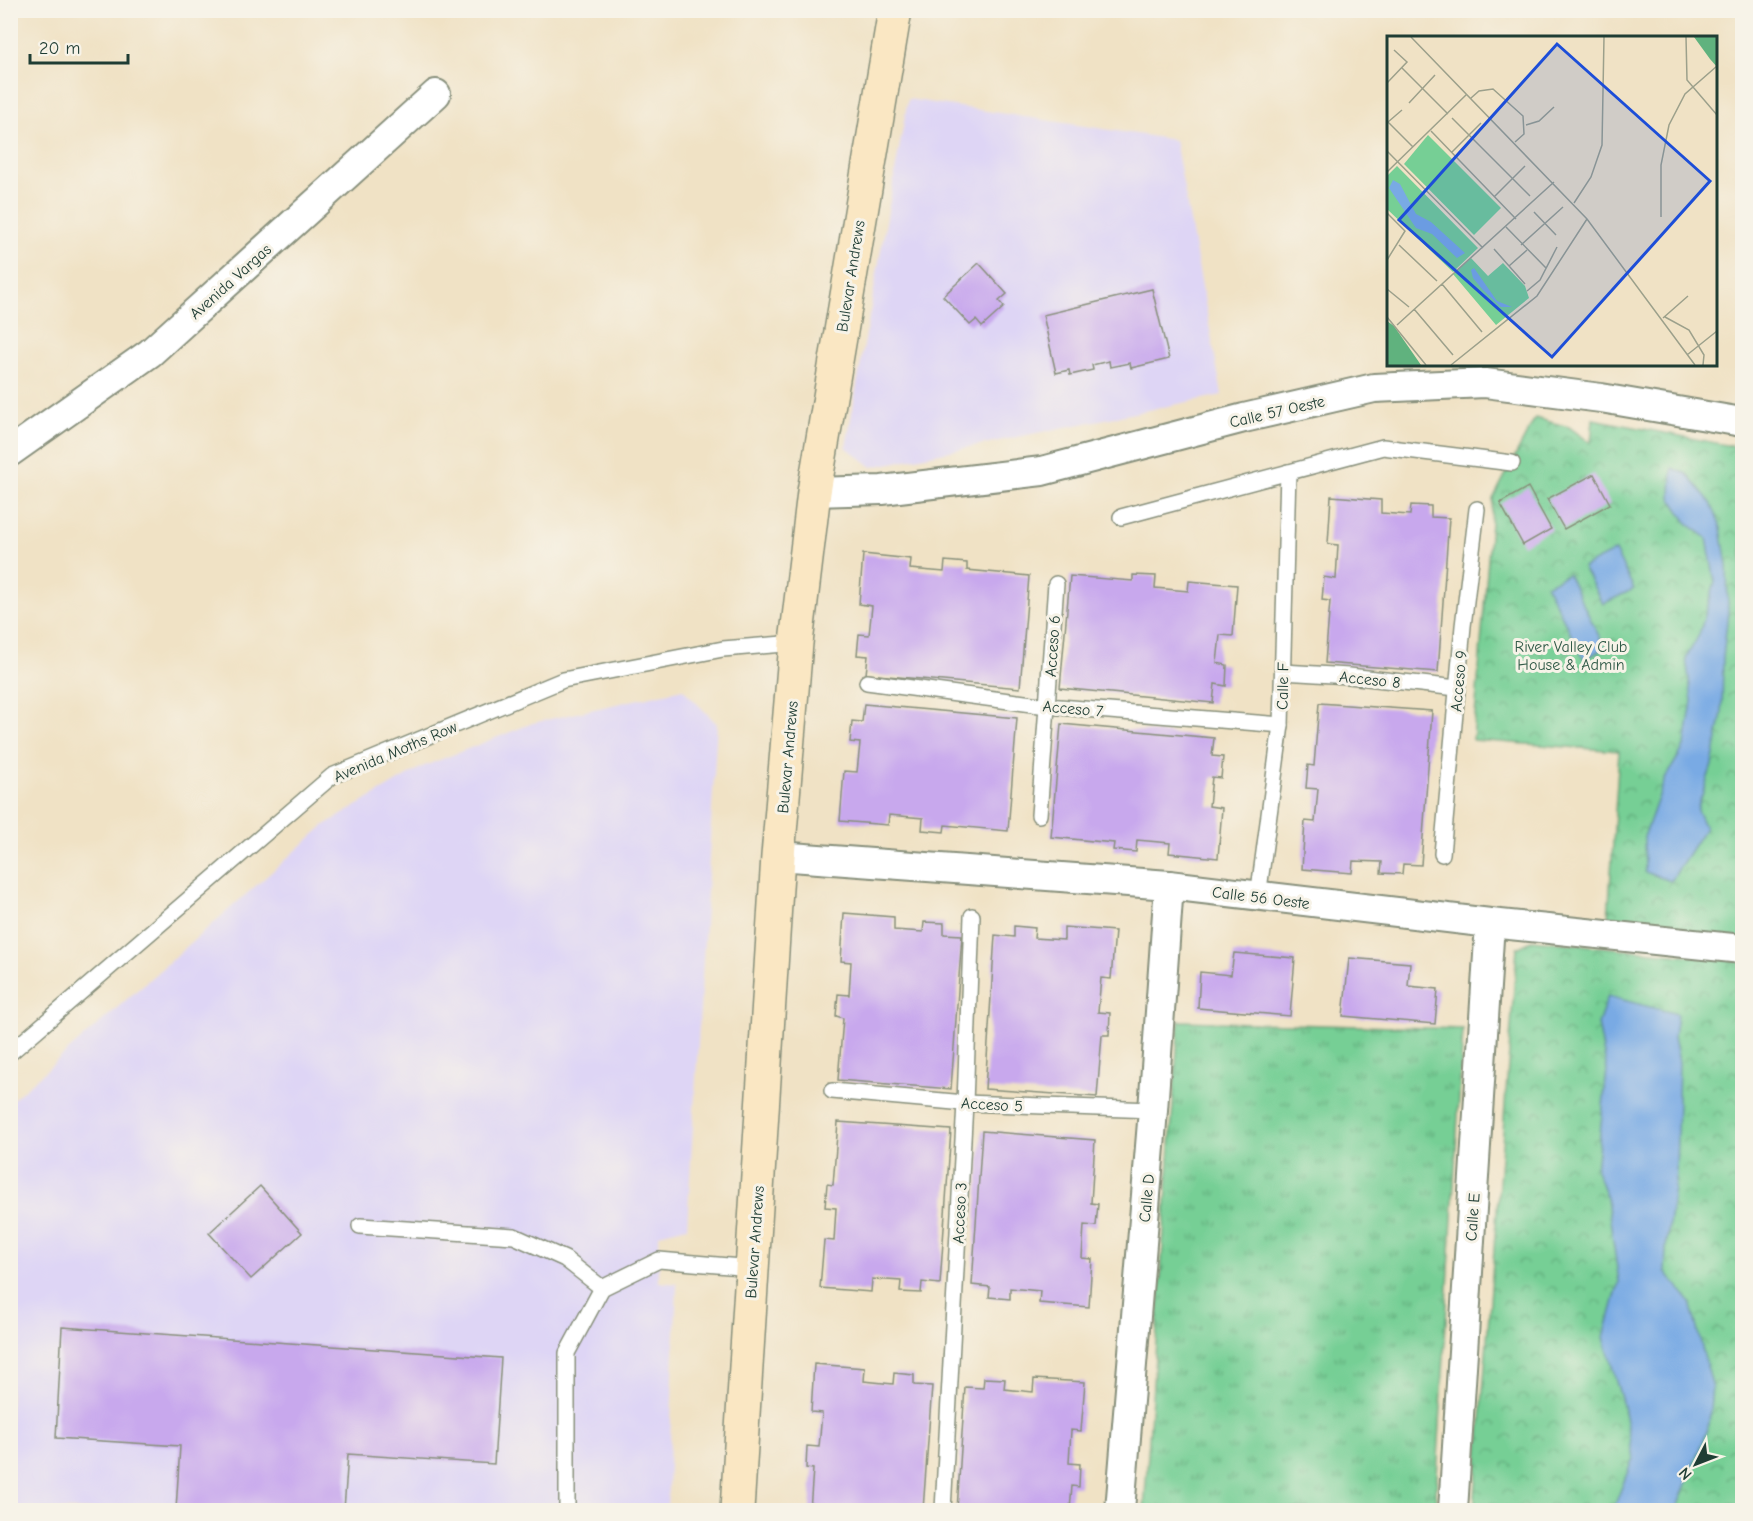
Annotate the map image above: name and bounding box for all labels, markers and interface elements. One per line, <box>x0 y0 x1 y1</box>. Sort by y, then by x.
scale bar <box>30 27 128 65</box>
inset map <box>1387 36 1717 366</box>
text: 20 m <box>39 38 80 59</box>
street label: Bulevar Andrews <box>833 219 869 333</box>
street label: Avenida Vargas <box>186 240 275 323</box>
street label: Calle 57 Oeste <box>1228 392 1327 432</box>
street label: Acceso 6 <box>1042 615 1064 678</box>
park label: River Valley Club House & Admin <box>1515 638 1627 674</box>
street label: Acceso 9 <box>1447 650 1471 713</box>
street label: Calle F <box>1274 661 1292 710</box>
street label: Acceso 8 <box>1338 668 1401 692</box>
street label: Acceso 7 <box>1042 697 1104 721</box>
street label: Bulevar Andrews <box>774 700 802 814</box>
street label: Avenida Moths Row <box>331 718 460 786</box>
street label: Calle 56 Oeste <box>1211 883 1311 913</box>
street label: Acceso 5 <box>961 1094 1023 1116</box>
street label: Calle D <box>1136 1173 1158 1223</box>
street label: Acceso 3 <box>949 1182 971 1244</box>
street label: Bulevar Andrews <box>742 1185 768 1299</box>
street label: Calle E <box>1462 1192 1484 1242</box>
north arrow <box>1666 1434 1726 1494</box>
text: N <box>1675 1463 1696 1483</box>

